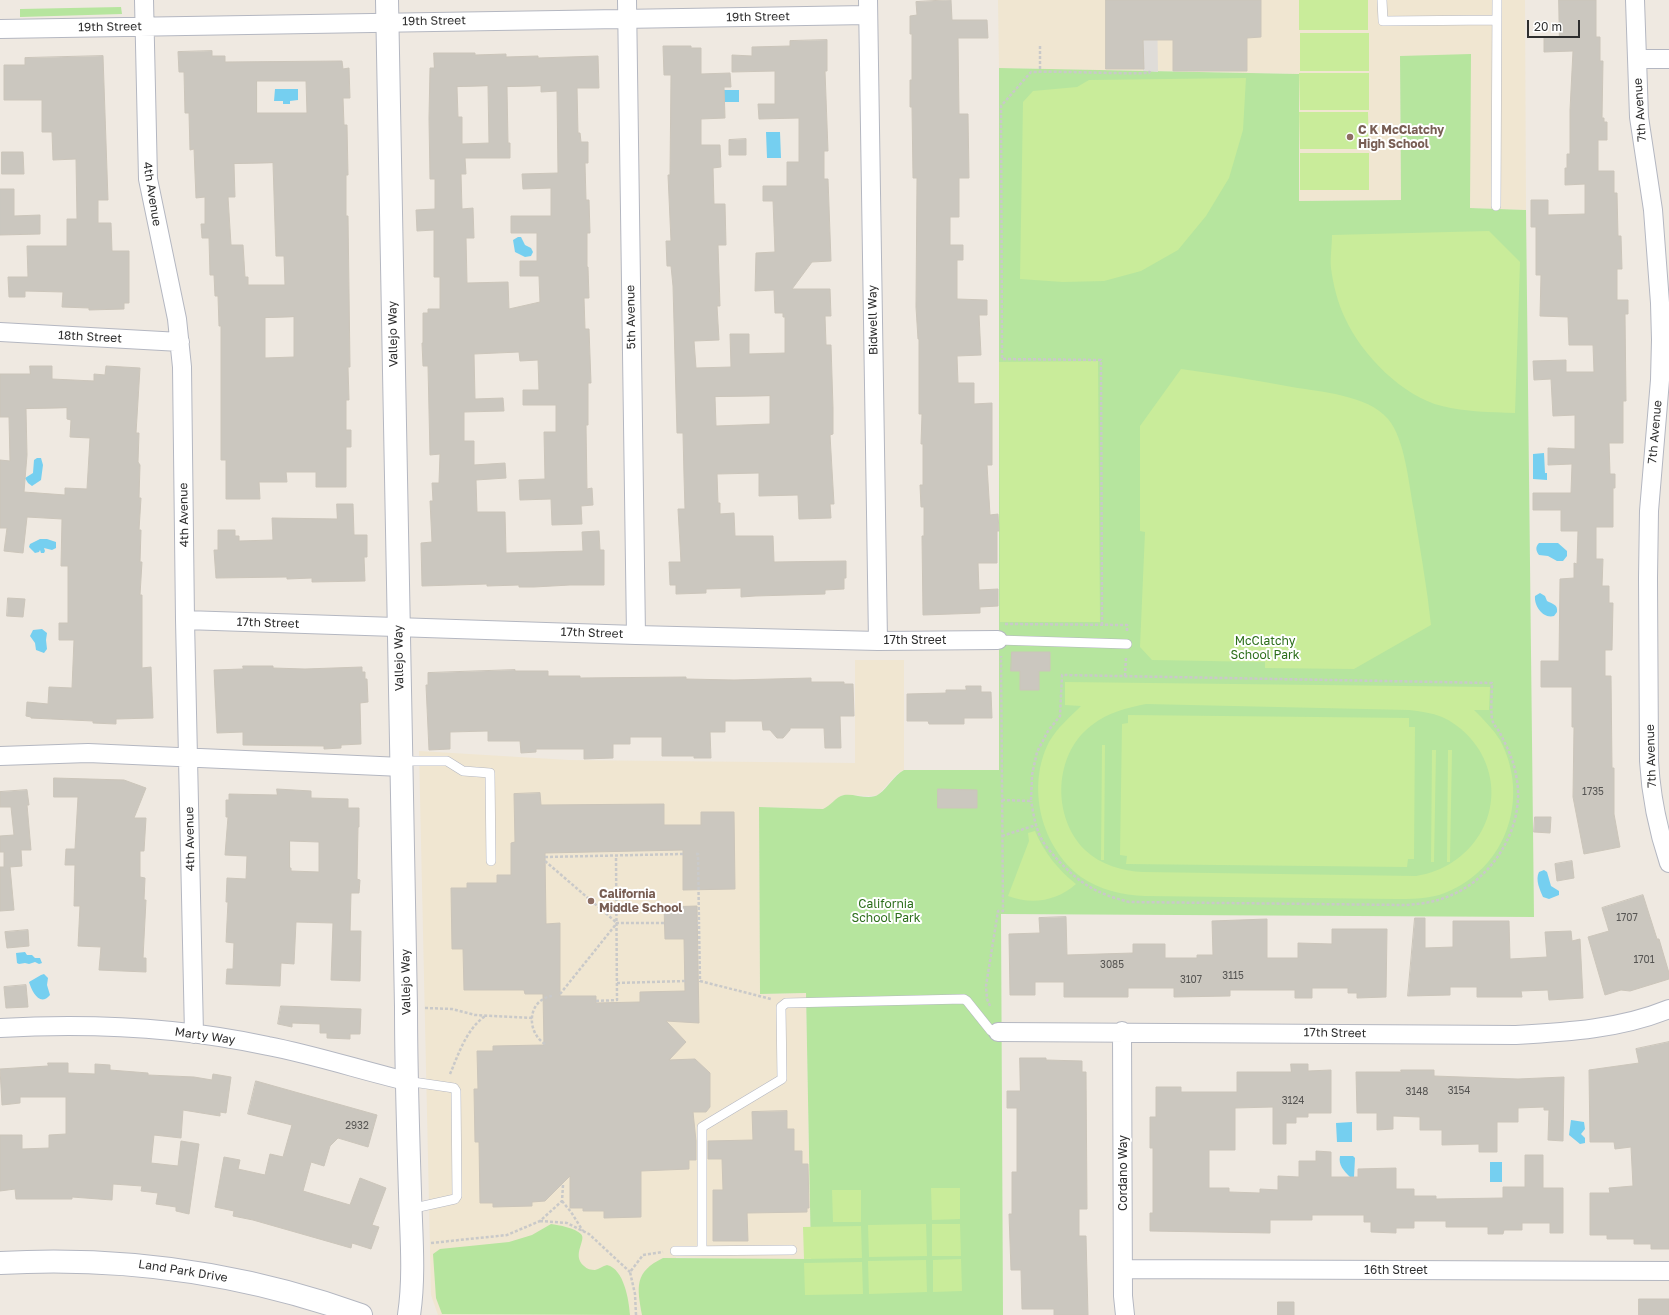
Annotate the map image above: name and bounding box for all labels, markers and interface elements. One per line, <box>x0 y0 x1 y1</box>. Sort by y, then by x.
street label: 19th Street <box>726 9 790 25</box>
scale bar <box>1529 12 1582 38</box>
street label: 19th Street <box>402 13 466 29</box>
street label: 19th Street <box>78 19 142 35</box>
text: 20 m <box>1534 19 1562 34</box>
street label: 7th Avenue <box>1631 78 1649 142</box>
place label: C K McClatchy High School <box>1358 123 1444 151</box>
marker: C K McClatchy High School <box>1345 132 1355 142</box>
street label: 4th Avenue <box>140 161 164 227</box>
street label: 5th Avenue <box>623 285 639 349</box>
street label: Bidwell Way <box>865 285 881 355</box>
street label: Vallejo Way <box>385 301 401 367</box>
street label: 18th Street <box>58 328 122 346</box>
street label: 7th Avenue <box>1645 400 1665 464</box>
street label: 4th Avenue <box>176 482 192 548</box>
street label: 17th Street <box>236 615 300 631</box>
street label: Vallejo Way <box>391 625 407 691</box>
street label: 17th Street <box>560 625 624 641</box>
street label: 17th Street <box>884 633 946 647</box>
park label: McClatchy School Park <box>1231 634 1299 662</box>
street label: 7th Avenue <box>1643 724 1659 788</box>
house number: 1735 <box>1582 786 1604 798</box>
street label: 4th Avenue <box>182 806 198 872</box>
place label: California Middle School <box>599 887 682 915</box>
marker: California Middle School <box>586 896 596 906</box>
park label: California School Park <box>852 897 920 925</box>
house number: 1707 <box>1616 912 1638 924</box>
street label: Vallejo Way <box>398 949 414 1015</box>
house number: 1701 <box>1633 954 1655 966</box>
house number: 3085 <box>1100 959 1124 971</box>
house number: 3115 <box>1222 970 1244 982</box>
house number: 3107 <box>1180 974 1202 986</box>
street label: Marty Way <box>174 1025 236 1047</box>
street label: 17th Street <box>1303 1025 1367 1041</box>
house number: 3154 <box>1448 1085 1470 1097</box>
house number: 3148 <box>1406 1086 1428 1098</box>
house number: 3124 <box>1282 1095 1304 1107</box>
house number: 2932 <box>345 1120 369 1132</box>
street label: Cordano Way <box>1116 1135 1130 1211</box>
street label: Land Park Drive <box>137 1257 229 1285</box>
street label: 16th Street <box>1364 1263 1428 1277</box>

